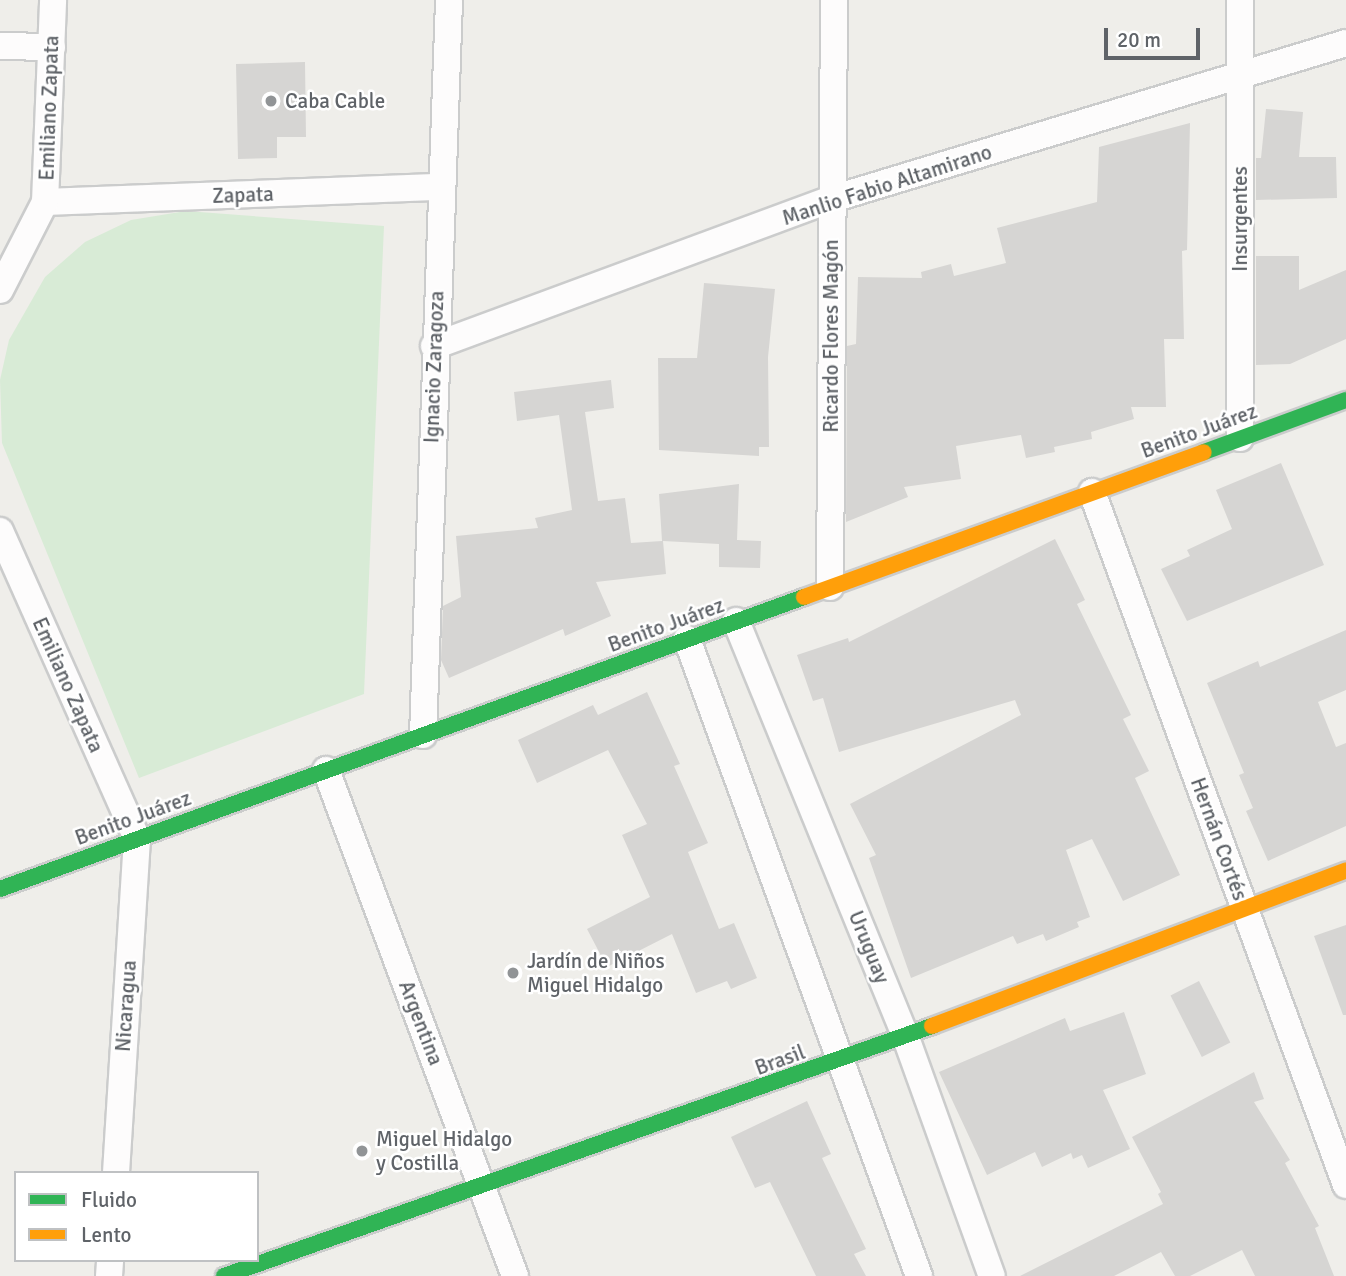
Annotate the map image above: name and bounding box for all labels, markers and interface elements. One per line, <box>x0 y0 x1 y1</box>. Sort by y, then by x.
scale bar <box>1108 14 1204 58</box>
text: 20 m <box>1117 27 1161 53</box>
street label: Emiliano Zapata <box>34 35 64 181</box>
place label: Caba Cable <box>285 88 385 114</box>
marker: Caba Cable <box>263 93 279 109</box>
street label: Manlio Fabio Altamirano <box>779 139 995 231</box>
street label: Insurgentes <box>1227 166 1253 272</box>
street label: Zapata <box>212 181 274 209</box>
street label: Ricardo Flores Magón <box>818 239 844 433</box>
street label: Ignacio Zaragoza <box>419 290 449 444</box>
street label: Benito Juárez <box>1137 398 1261 464</box>
street label: Benito Juárez <box>604 592 728 658</box>
street label: Emiliano Zapata <box>27 613 109 757</box>
street label: Hernán Cortés <box>1185 774 1253 904</box>
street label: Benito Juárez <box>71 785 195 851</box>
street label: Uruguay <box>843 907 895 987</box>
place label: Jardín de Niños Miguel Hidalgo <box>527 948 665 998</box>
street label: Nicaragua <box>110 959 142 1053</box>
marker: Jardín de Niños Miguel Hidalgo <box>505 965 521 981</box>
street label: Argentina <box>393 977 449 1069</box>
street label: Brasil <box>751 1039 809 1081</box>
place label: Miguel Hidalgo y Costilla <box>376 1126 512 1176</box>
marker: Miguel Hidalgo y Costilla <box>354 1143 370 1159</box>
legend <box>14 1171 259 1262</box>
text: Fluido <box>81 1187 137 1213</box>
text: Lento <box>81 1222 131 1248</box>

